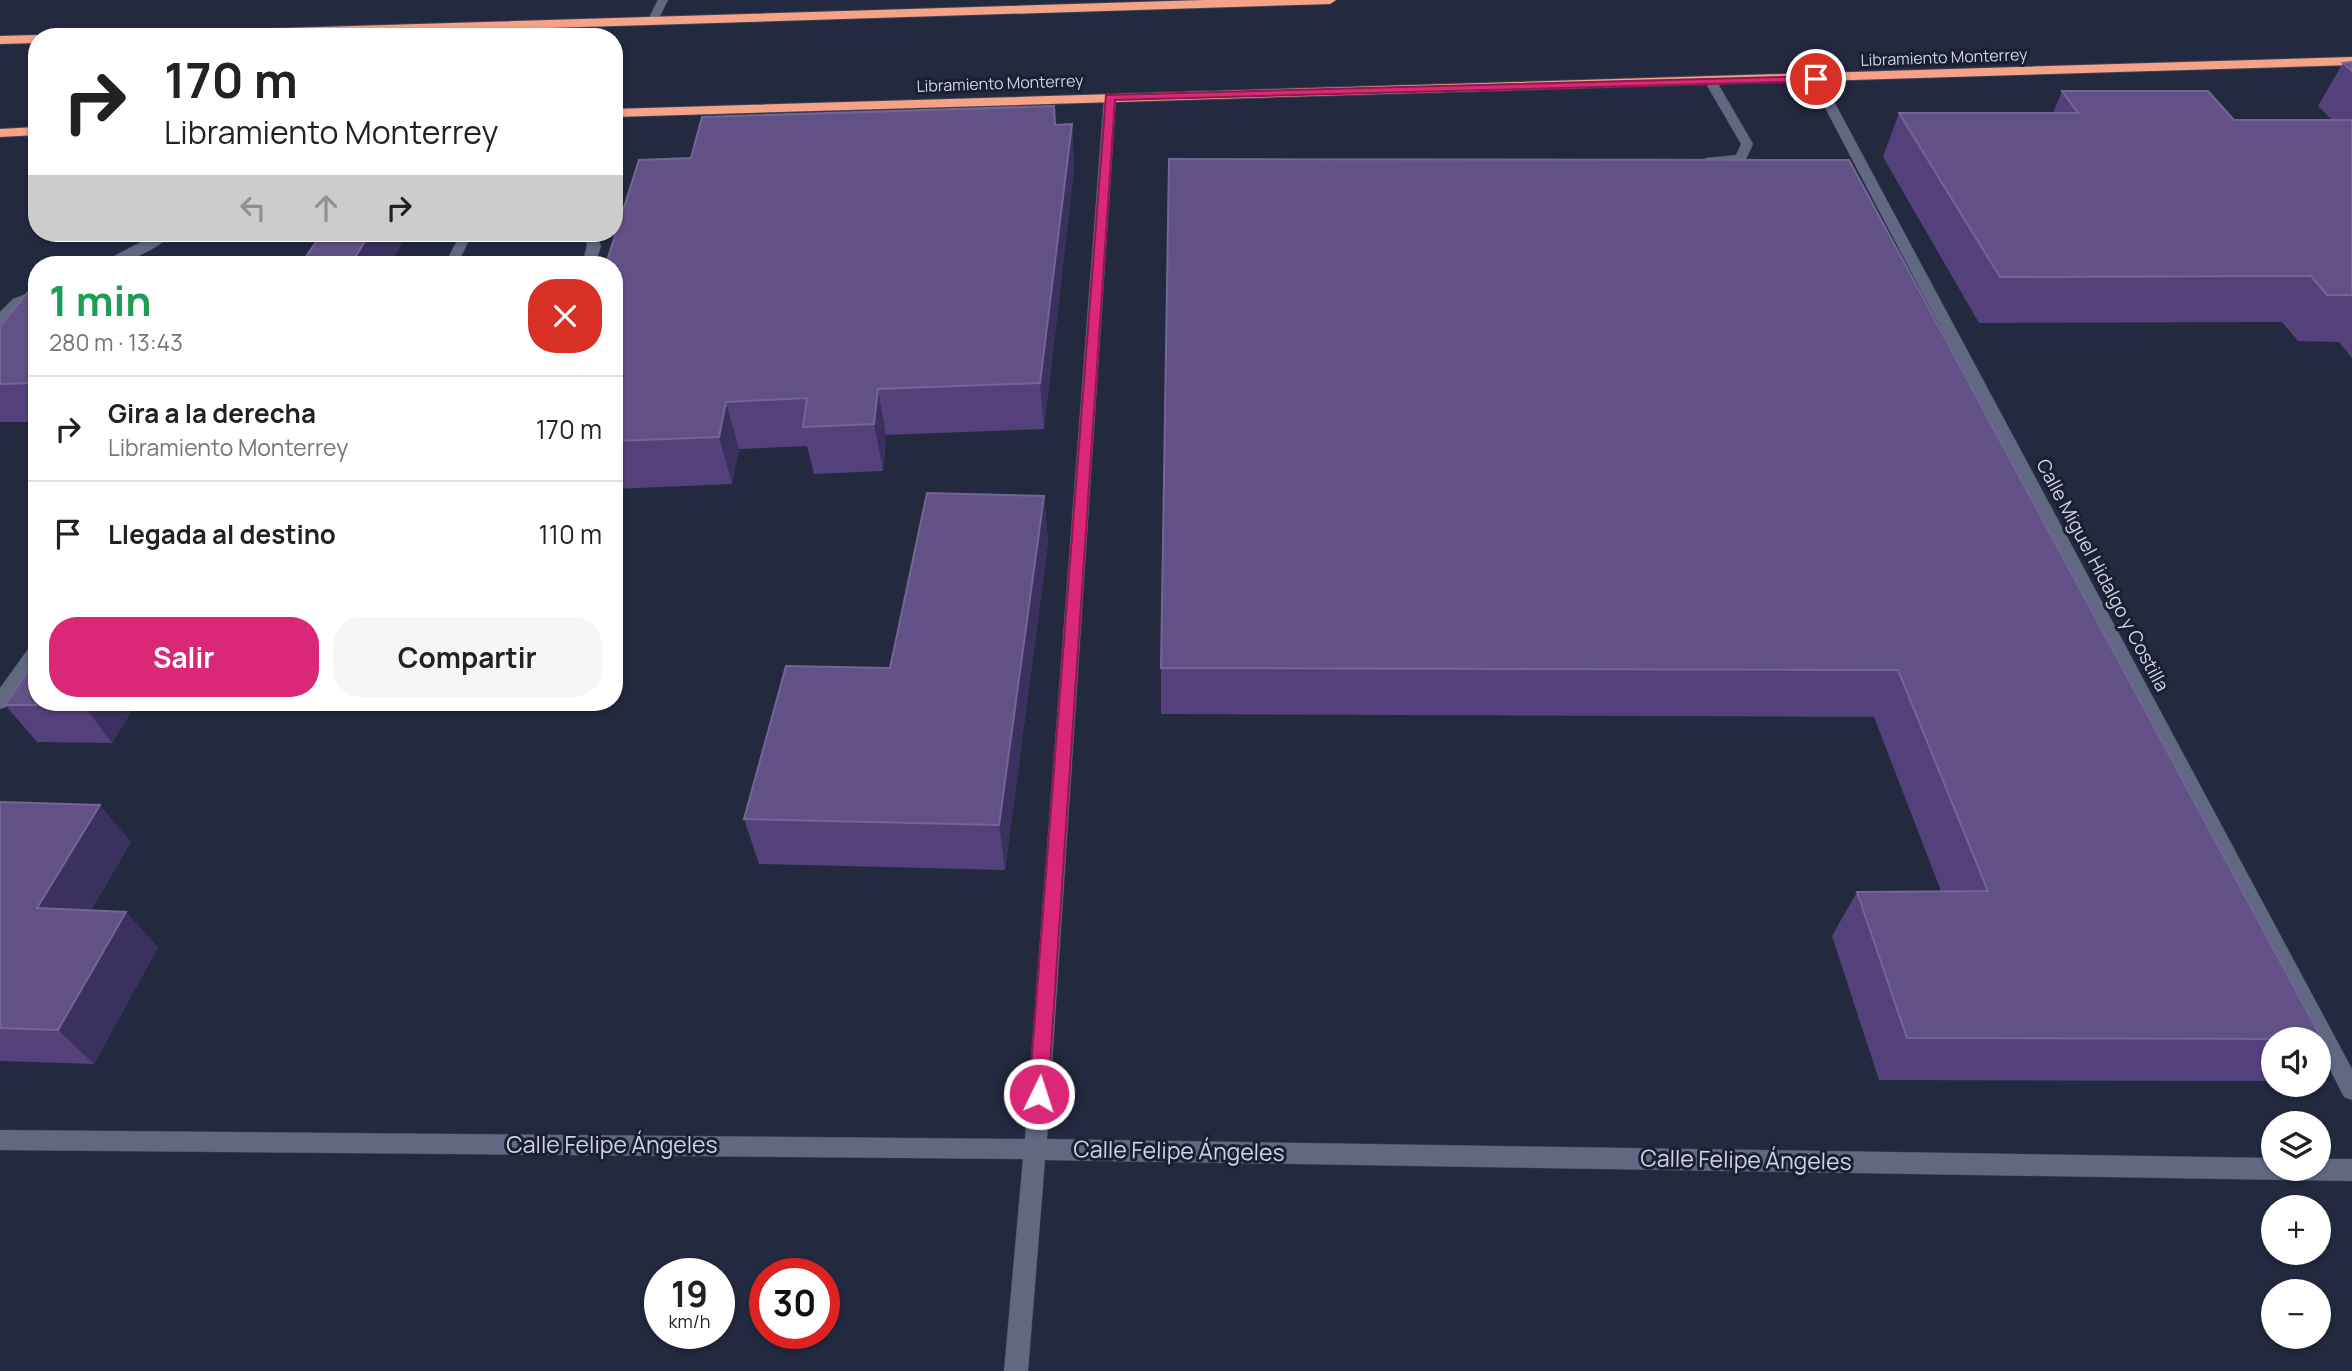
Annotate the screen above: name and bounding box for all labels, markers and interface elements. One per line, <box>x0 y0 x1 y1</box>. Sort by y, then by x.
street label: Libramiento Monterrey <box>1860 43 2029 71</box>
text: 170 m <box>164 46 298 113</box>
pin <box>1786 49 1846 109</box>
icon: right <box>49 56 140 147</box>
icon: arrive <box>1797 60 1835 98</box>
street label: Libramiento Monterrey <box>916 69 1085 97</box>
text: Libramiento Monterrey <box>164 110 499 154</box>
icon: left <box>234 189 272 227</box>
icon: ahead <box>307 189 345 227</box>
icon: right <box>380 189 418 227</box>
text: 1 min <box>49 271 152 329</box>
button: close <box>528 279 602 353</box>
text: 280 m · 13:43 <box>49 326 183 358</box>
text: Gira a la derecha <box>108 395 316 431</box>
icon: right <box>49 410 87 448</box>
text: 170 m <box>536 411 602 447</box>
text: Libramiento Monterrey <box>108 431 348 463</box>
street label: Calle Miguel Hidalgo y Costilla <box>2030 454 2176 696</box>
icon: arrive <box>49 515 87 553</box>
text: Llegada al destino <box>108 516 336 552</box>
text: 110 m <box>539 516 602 552</box>
button: Salir <box>49 617 319 697</box>
button: Compartir <box>333 617 602 697</box>
map controls <box>2261 1027 2331 1349</box>
button: sound <box>2261 1027 2331 1097</box>
position arrow <box>1002 1057 1076 1131</box>
button: layers <box>2261 1111 2331 1181</box>
street label: Calle Felipe Ángeles <box>506 1128 718 1160</box>
street label: Calle Felipe Ángeles <box>1073 1132 1285 1168</box>
street label: Calle Felipe Ángeles <box>1640 1141 1852 1177</box>
button: + <box>2261 1195 2331 1265</box>
speed limit sign: 30 <box>749 1258 840 1349</box>
text: 19 <box>671 1270 708 1318</box>
button: − <box>2261 1279 2331 1349</box>
text: km/h <box>669 1309 710 1333</box>

